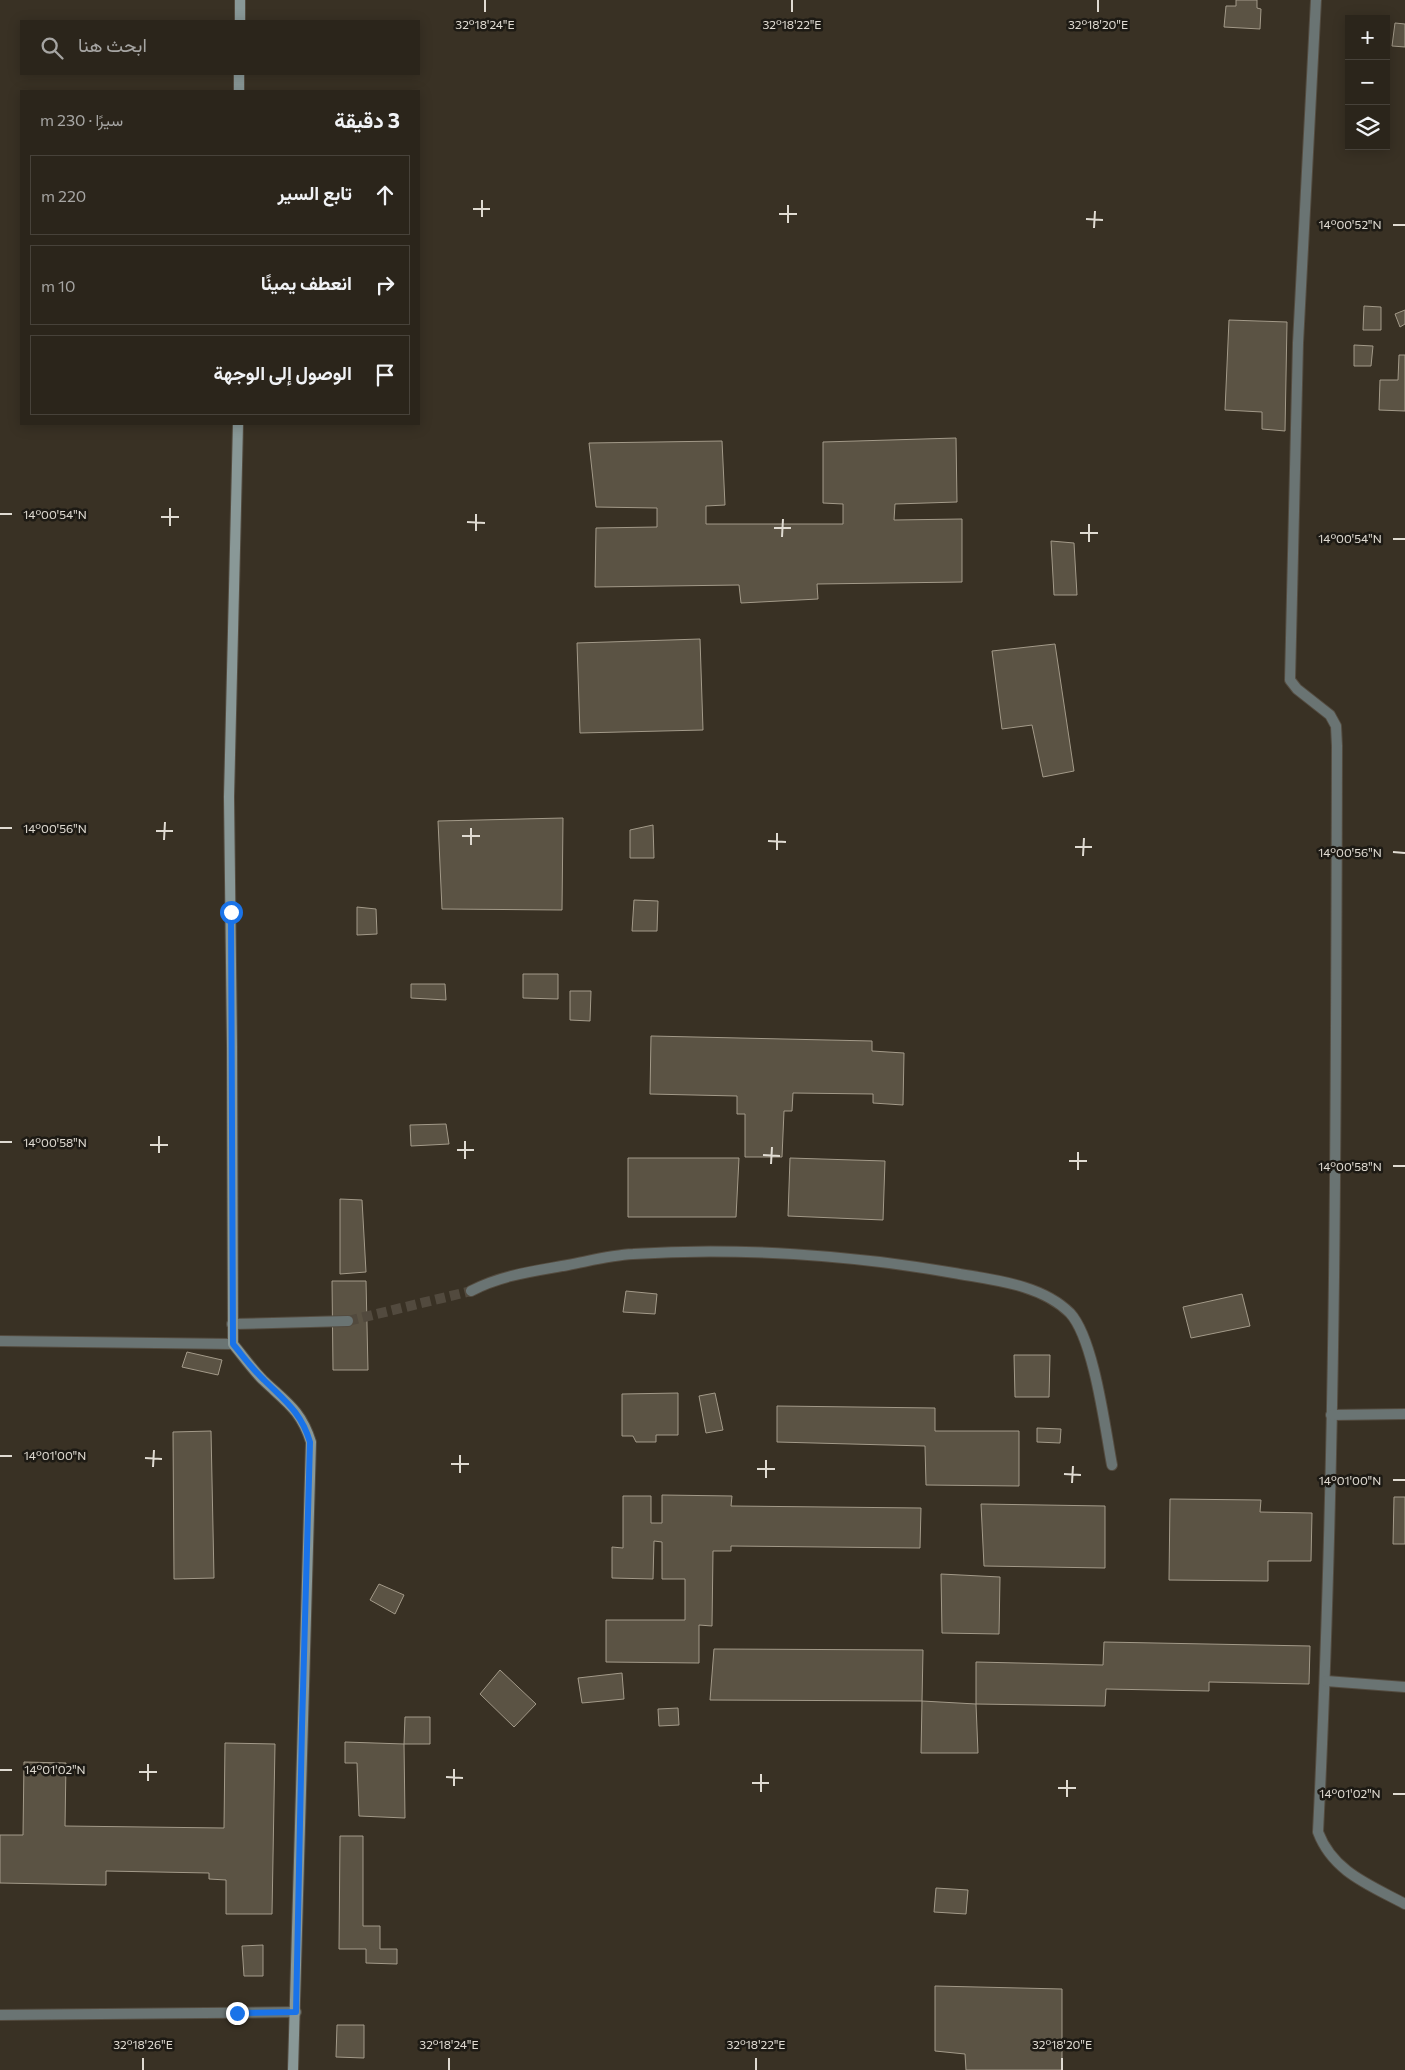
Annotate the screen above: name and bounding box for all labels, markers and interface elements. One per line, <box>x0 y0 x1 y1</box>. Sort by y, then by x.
map controls <box>1345 15 1390 150</box>
button: + <box>1345 15 1390 60</box>
text: 32°18'24"E <box>455 17 515 31</box>
text: 32°18'22"E <box>763 17 821 31</box>
text: 32°18'20"E <box>1068 17 1128 31</box>
search box <box>20 20 420 75</box>
text: ابحث هنا <box>78 33 147 56</box>
icon: search <box>38 34 66 62</box>
button: − <box>1345 60 1390 105</box>
button: layers <box>1345 105 1390 150</box>
text: 3 دقيقة <box>334 107 400 132</box>
text: سيرًا · 230 m <box>40 110 123 129</box>
text: تابع السير <box>278 181 352 204</box>
icon: ahead <box>371 181 399 209</box>
text: 220 m <box>41 186 86 205</box>
text: 14°00'52"N <box>1318 217 1382 231</box>
text: انعطف يمينًا <box>261 271 352 294</box>
icon: right <box>371 271 399 299</box>
text: 10 m <box>41 276 75 295</box>
text: الوصول إلى الوجهة <box>213 361 352 384</box>
icon: arrive <box>371 361 399 389</box>
text: 14°00'54"N <box>23 507 87 521</box>
text: 14°00'54"N <box>1318 531 1382 545</box>
text: 14°00'56"N <box>23 821 87 835</box>
text: 14°00'56"N <box>1318 845 1382 859</box>
route start <box>220 901 243 924</box>
text: 14°00'58"N <box>23 1135 87 1149</box>
text: 14°00'58"N <box>1318 1159 1382 1173</box>
text: 14°01'00"N <box>24 1448 86 1462</box>
text: 14°01'00"N <box>1319 1473 1381 1487</box>
text: 14°01'02"N <box>24 1762 86 1776</box>
text: 14°01'02"N <box>1319 1786 1381 1800</box>
route end <box>226 2002 249 2025</box>
text: 32°18'26"E <box>113 2037 173 2051</box>
text: 32°18'24"E <box>419 2037 479 2051</box>
text: 32°18'22"E <box>727 2037 785 2051</box>
text: 32°18'20"E <box>1032 2037 1092 2051</box>

